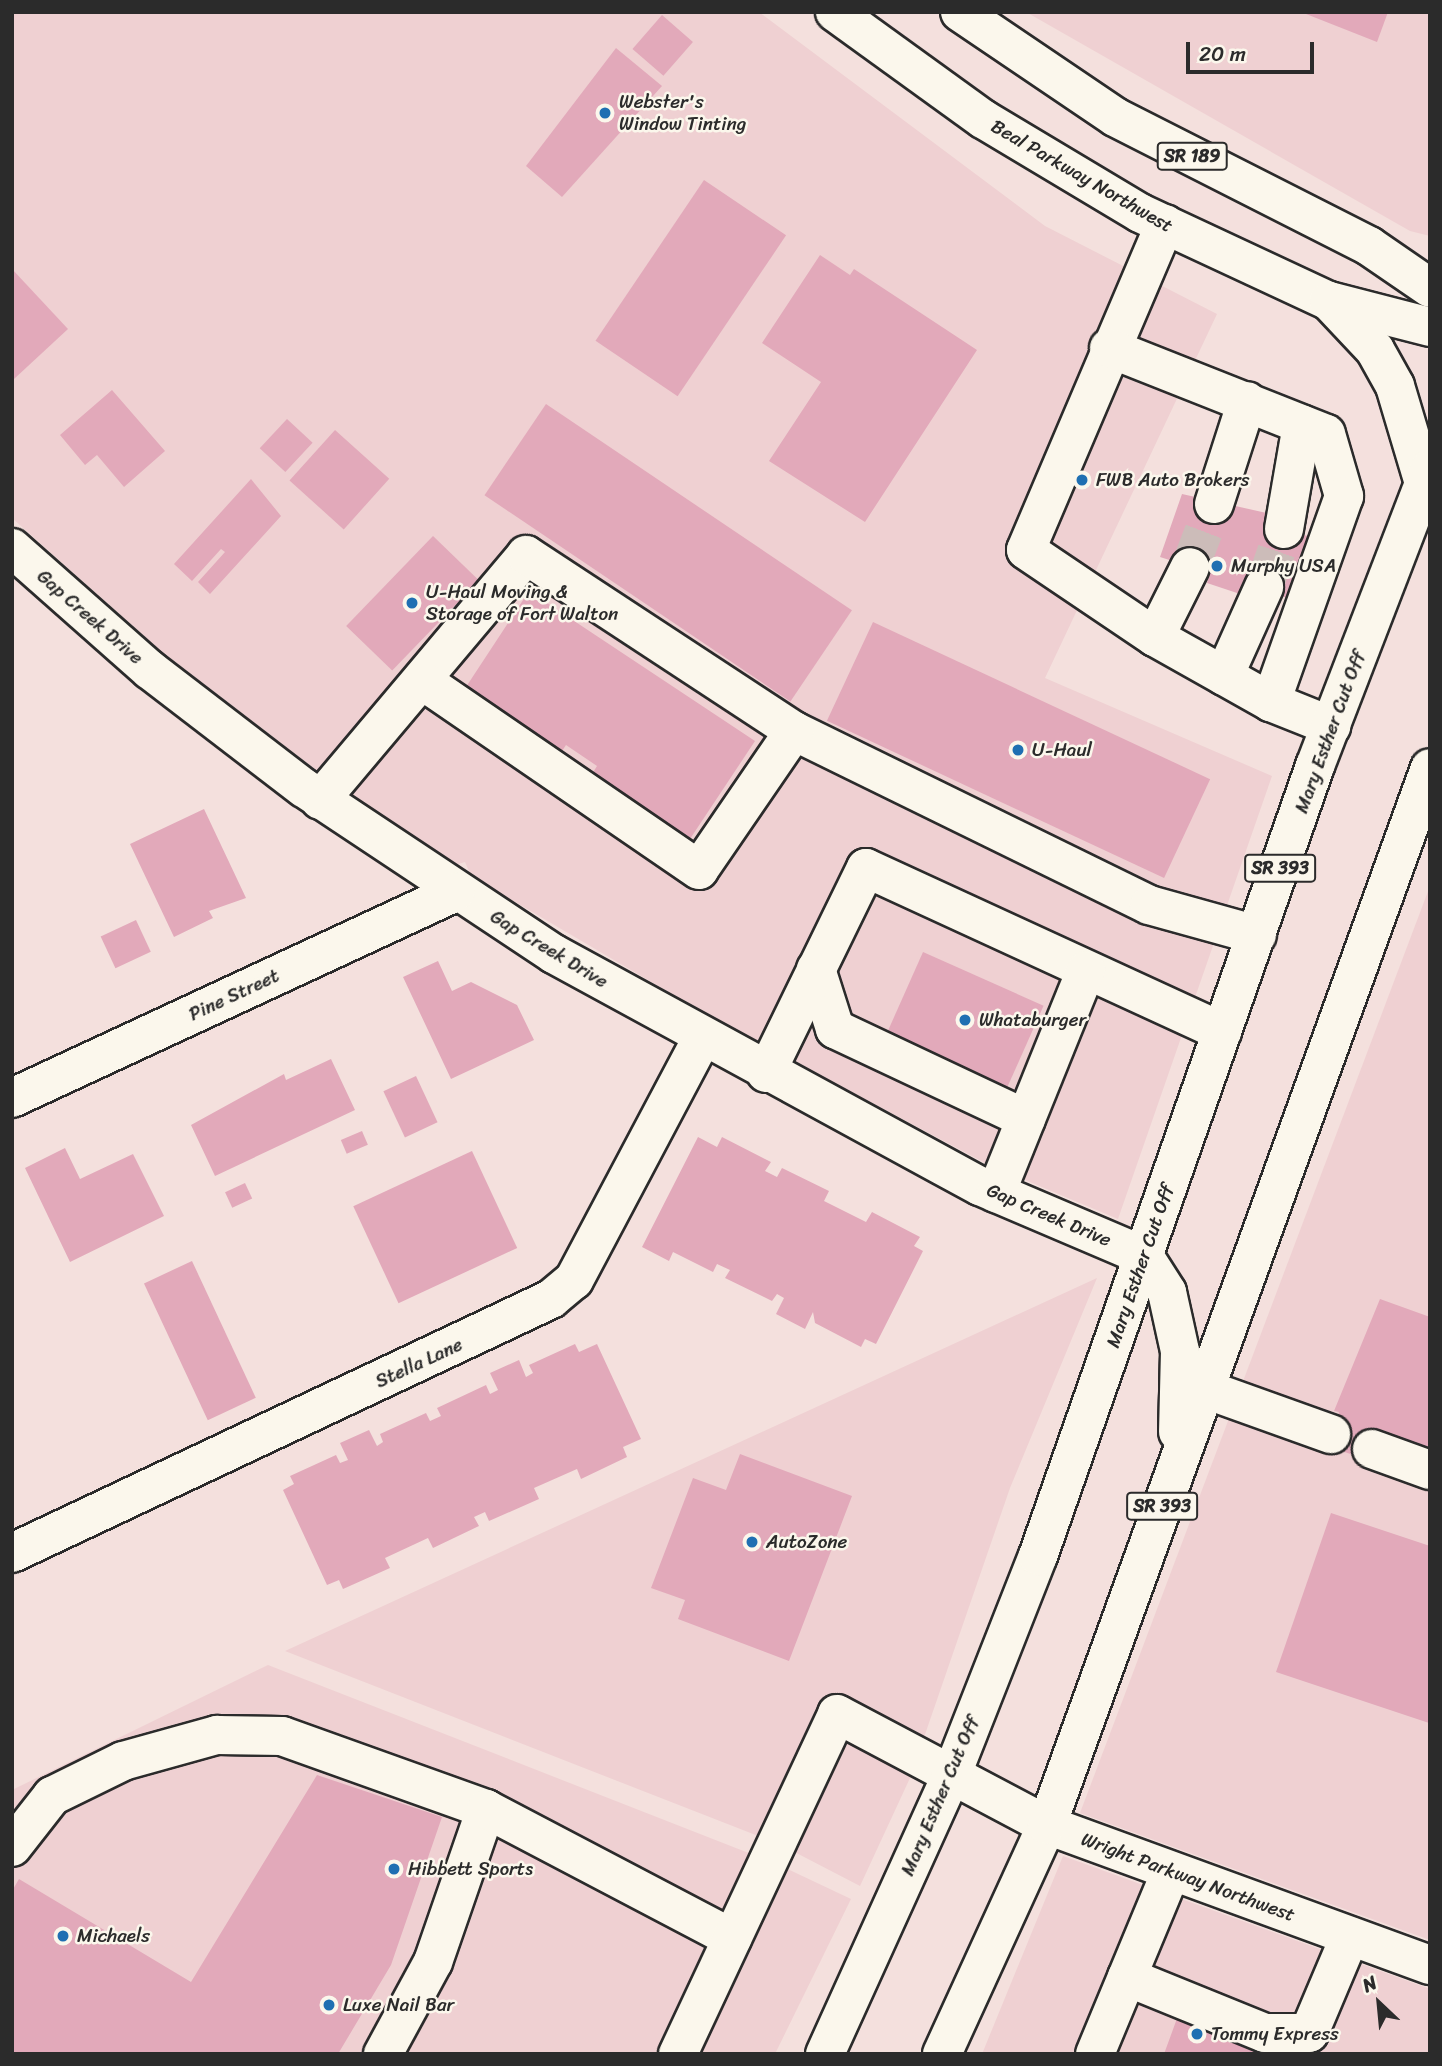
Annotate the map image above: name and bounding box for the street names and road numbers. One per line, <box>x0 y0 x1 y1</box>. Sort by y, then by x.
street label: Beal Parkway Northwest <box>987 115 1177 237</box>
road number: SR 189 <box>1155 141 1229 170</box>
street label: Gap Creek Drive <box>32 565 148 669</box>
street label: Mary Esther Cut Off <box>1290 647 1370 817</box>
road number: SR 393 <box>1243 854 1317 882</box>
street label: Gap Creek Drive <box>486 905 612 993</box>
street label: Pine Street <box>185 964 283 1026</box>
street label: Gap Creek Drive <box>983 1178 1115 1252</box>
street label: Mary Esther Cut Off <box>1101 1181 1179 1351</box>
street label: Stella Lane <box>372 1333 466 1393</box>
road number: SR 393 <box>1125 1492 1199 1520</box>
street label: Mary Esther Cut Off <box>896 1712 984 1880</box>
street label: Wright Parkway Northwest <box>1078 1828 1298 1926</box>

